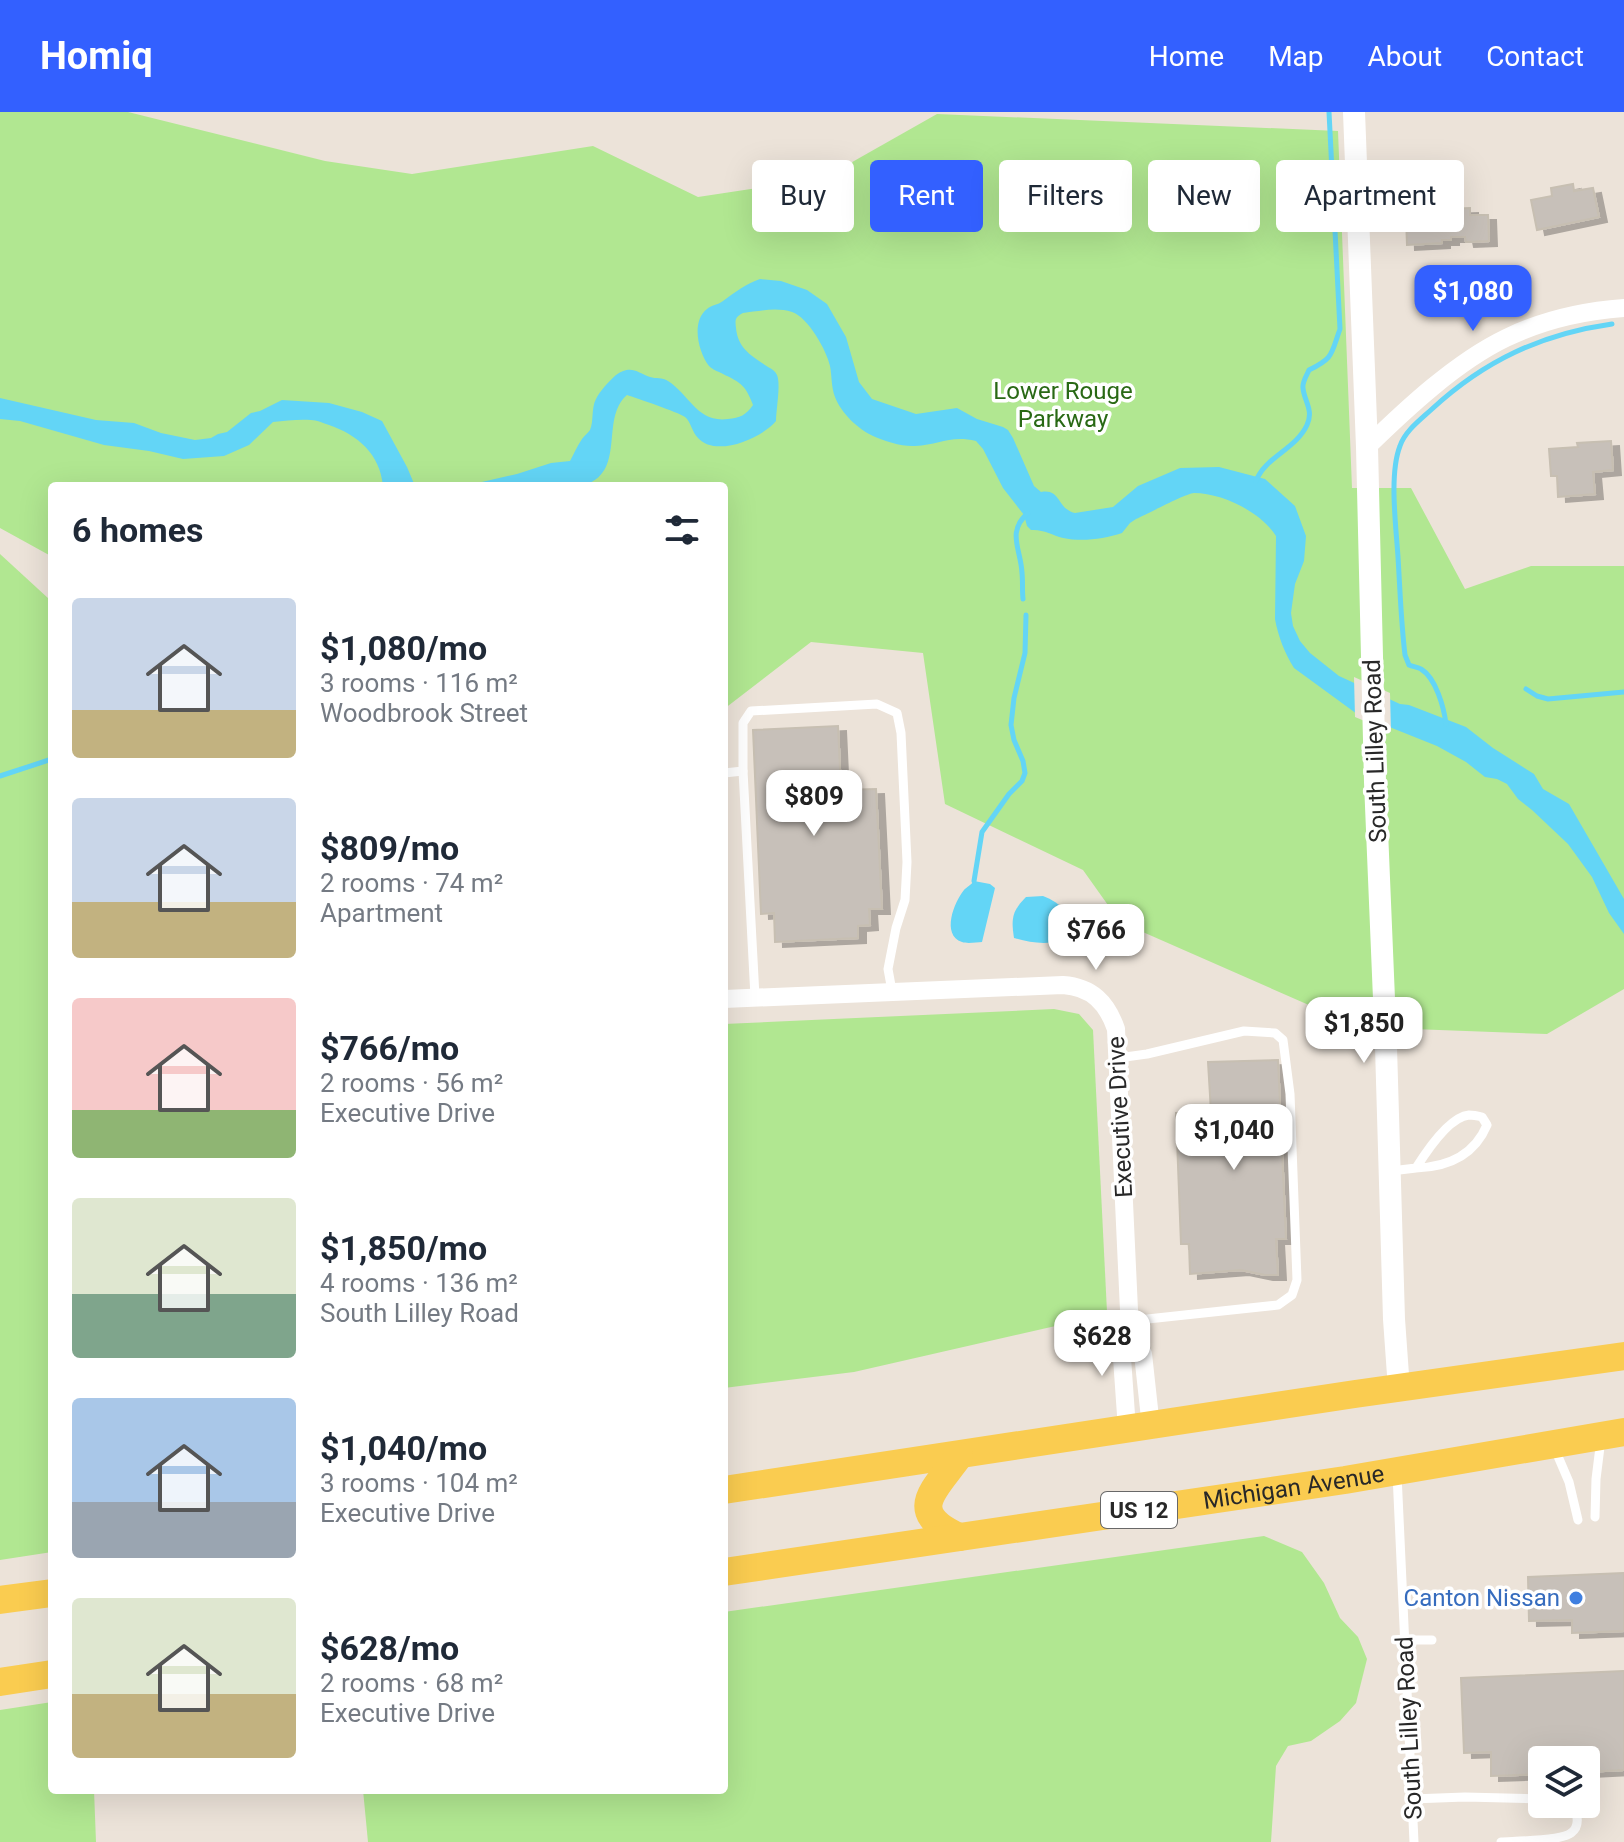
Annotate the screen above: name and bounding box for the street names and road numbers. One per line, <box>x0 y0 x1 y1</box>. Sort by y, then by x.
street label: South Lilley Road <box>1358 659 1392 843</box>
street label: Executive Drive <box>1102 1036 1138 1198</box>
street label: Michigan Avenue <box>1201 1459 1386 1515</box>
road number: US 12 <box>1101 1492 1177 1528</box>
street label: South Lilley Road <box>1390 1636 1428 1820</box>

